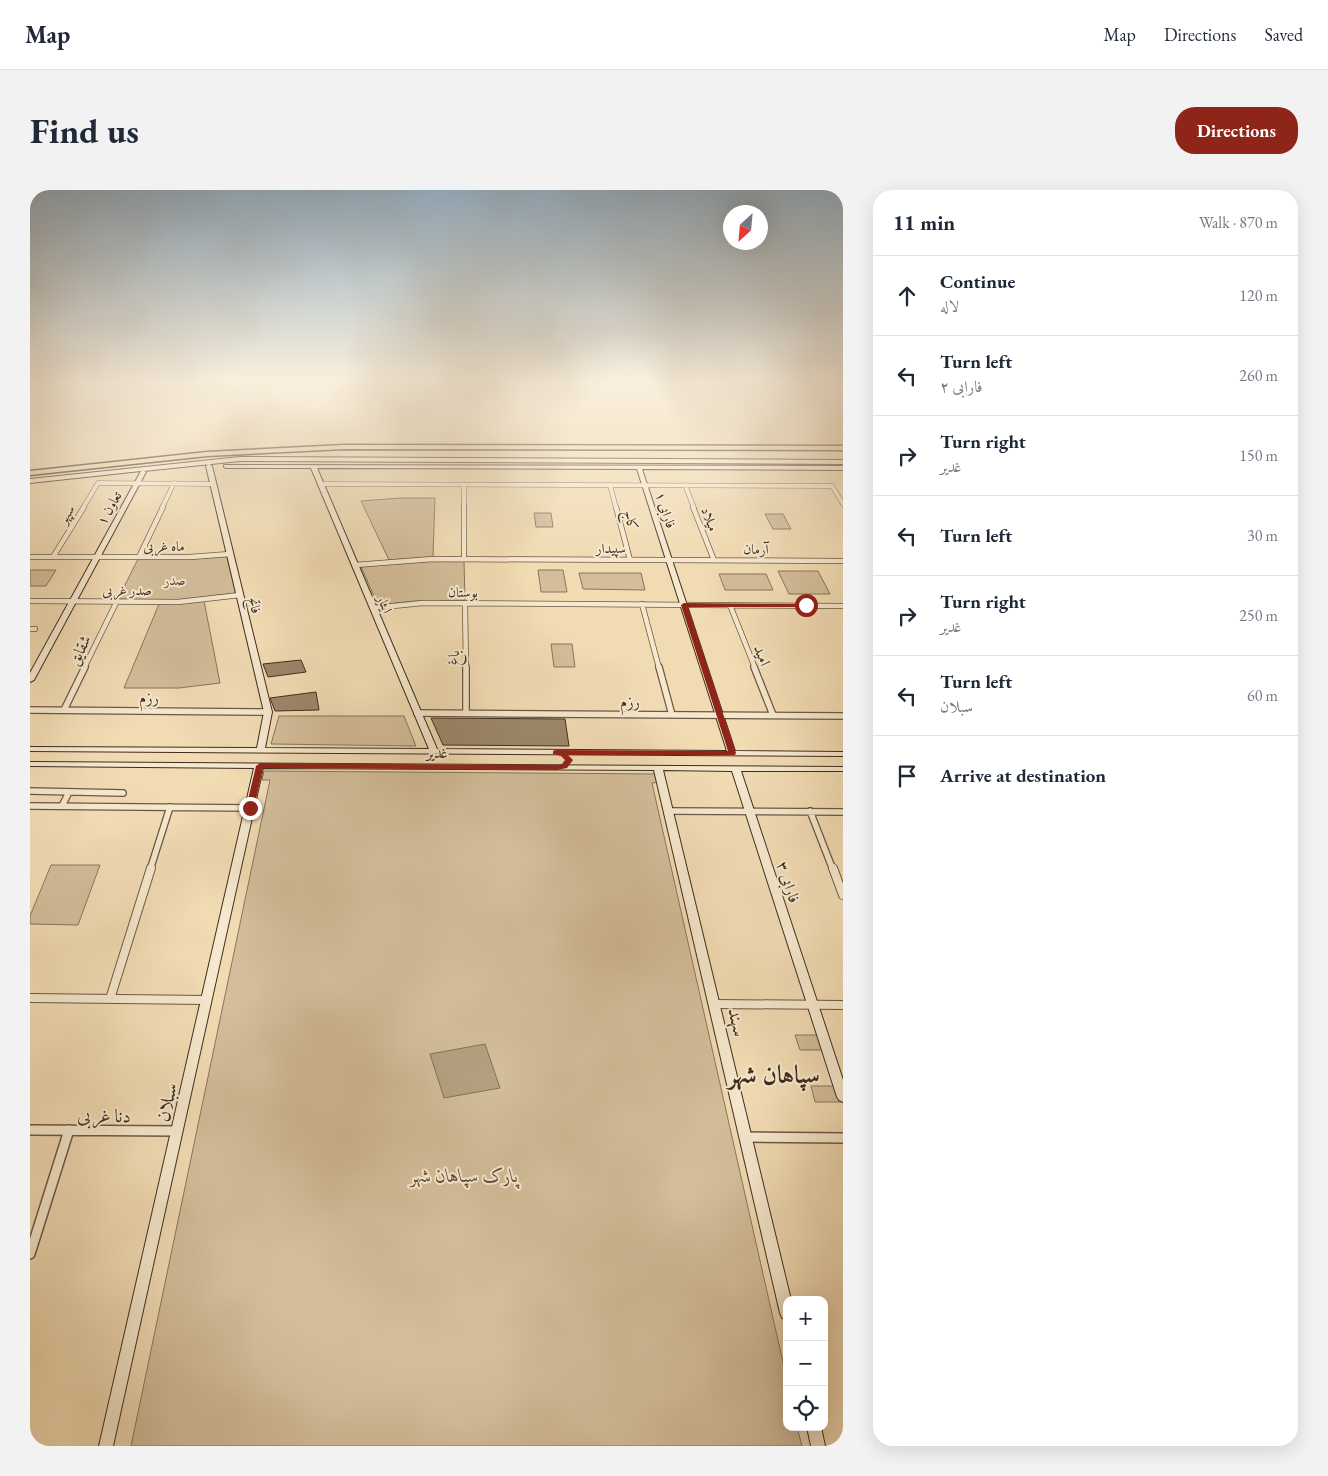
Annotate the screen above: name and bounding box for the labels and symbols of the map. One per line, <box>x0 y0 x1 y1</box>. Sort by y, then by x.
north arrow <box>723 205 768 250</box>
street label: تعاون ۱ <box>92 488 126 528</box>
street label: فارابی ۱ <box>651 490 680 531</box>
street label: سپهر <box>52 501 80 529</box>
street label: میلاد <box>697 504 723 534</box>
street label: کاج <box>616 508 642 533</box>
street label: ماه غربی <box>143 537 185 556</box>
street label: سپیدار <box>594 539 626 558</box>
street label: آرمان <box>743 540 771 558</box>
park label: صدر <box>163 571 186 589</box>
street label: صدر غربی <box>102 581 152 600</box>
street label: بوستان <box>448 583 478 601</box>
street label: ایثار <box>372 590 397 616</box>
route start <box>795 594 818 617</box>
street label: فاتح <box>240 595 266 616</box>
street label: شقایق <box>63 631 96 669</box>
street label: امید <box>749 642 776 669</box>
street label: باغ <box>443 650 467 666</box>
street label: رزم <box>139 687 159 712</box>
street label: رزم <box>620 691 640 716</box>
street label: غدیر <box>424 742 448 763</box>
route end <box>239 797 262 820</box>
street label: فارابی ۳ <box>771 859 805 906</box>
street label: سهند <box>722 1005 753 1039</box>
district label: سپاهان شهر <box>725 1058 820 1092</box>
street label: سبلان <box>150 1080 183 1124</box>
street label: دنا غربی <box>77 1103 131 1130</box>
park label: پارک سپاهان شهر <box>409 1163 520 1189</box>

